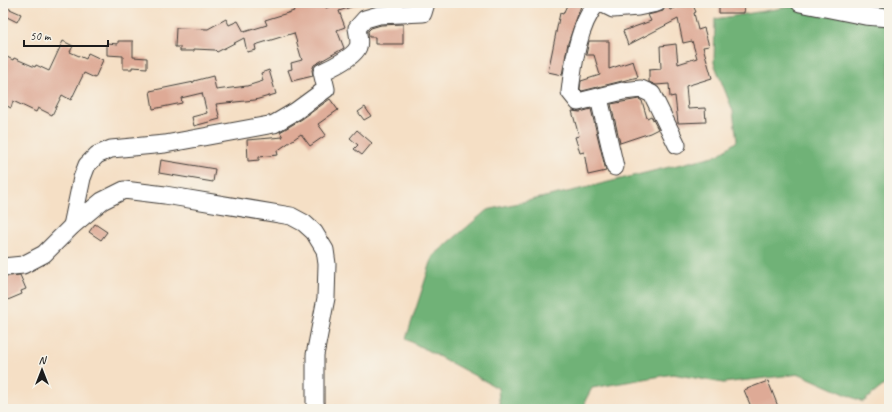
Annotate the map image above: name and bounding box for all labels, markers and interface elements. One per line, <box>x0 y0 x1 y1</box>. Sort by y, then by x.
scale bar <box>24 22 108 48</box>
text: 50 m <box>30 28 52 44</box>
north arrow <box>22 350 62 390</box>
text: N <box>39 353 48 367</box>

